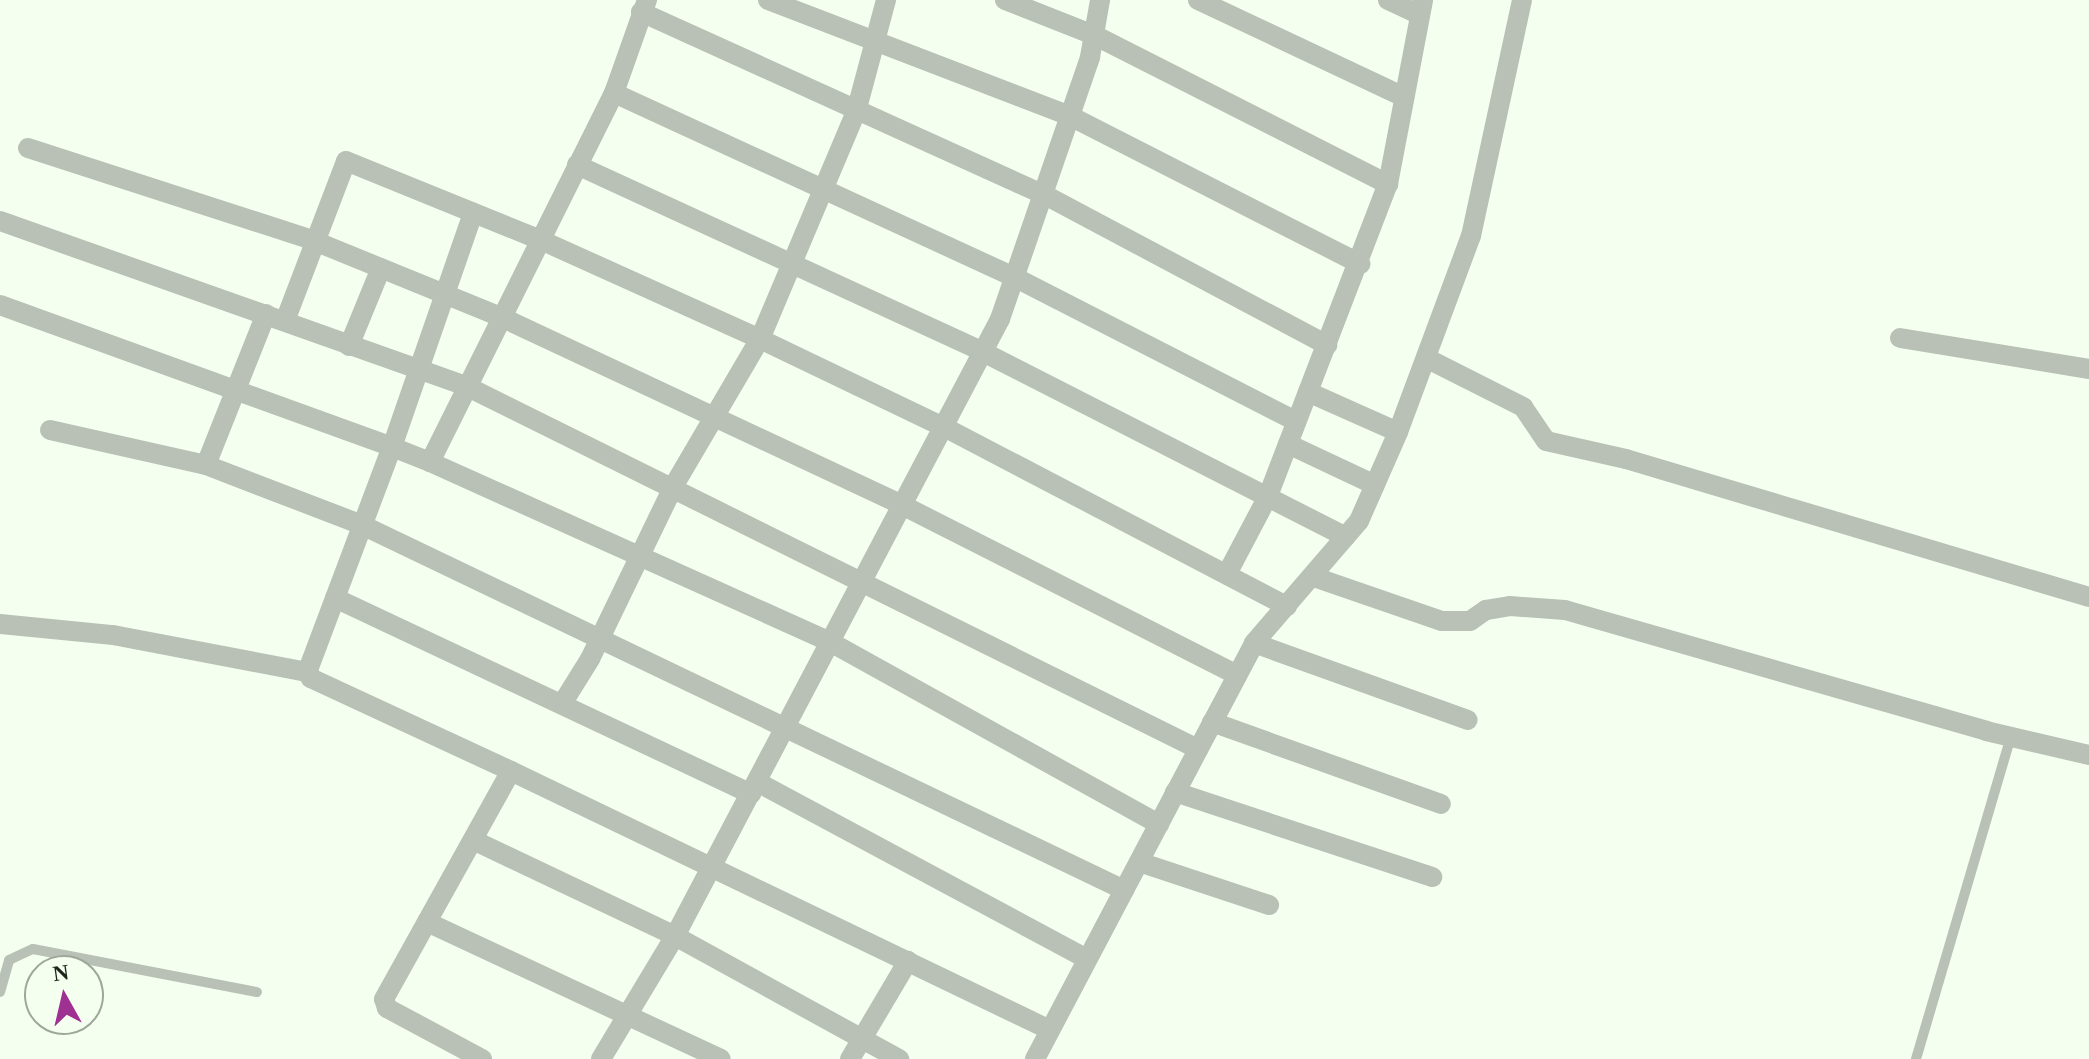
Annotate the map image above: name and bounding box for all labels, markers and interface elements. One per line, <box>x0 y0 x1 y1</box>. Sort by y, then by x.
north arrow <box>24 955 104 1035</box>
text: N <box>51 959 70 986</box>

